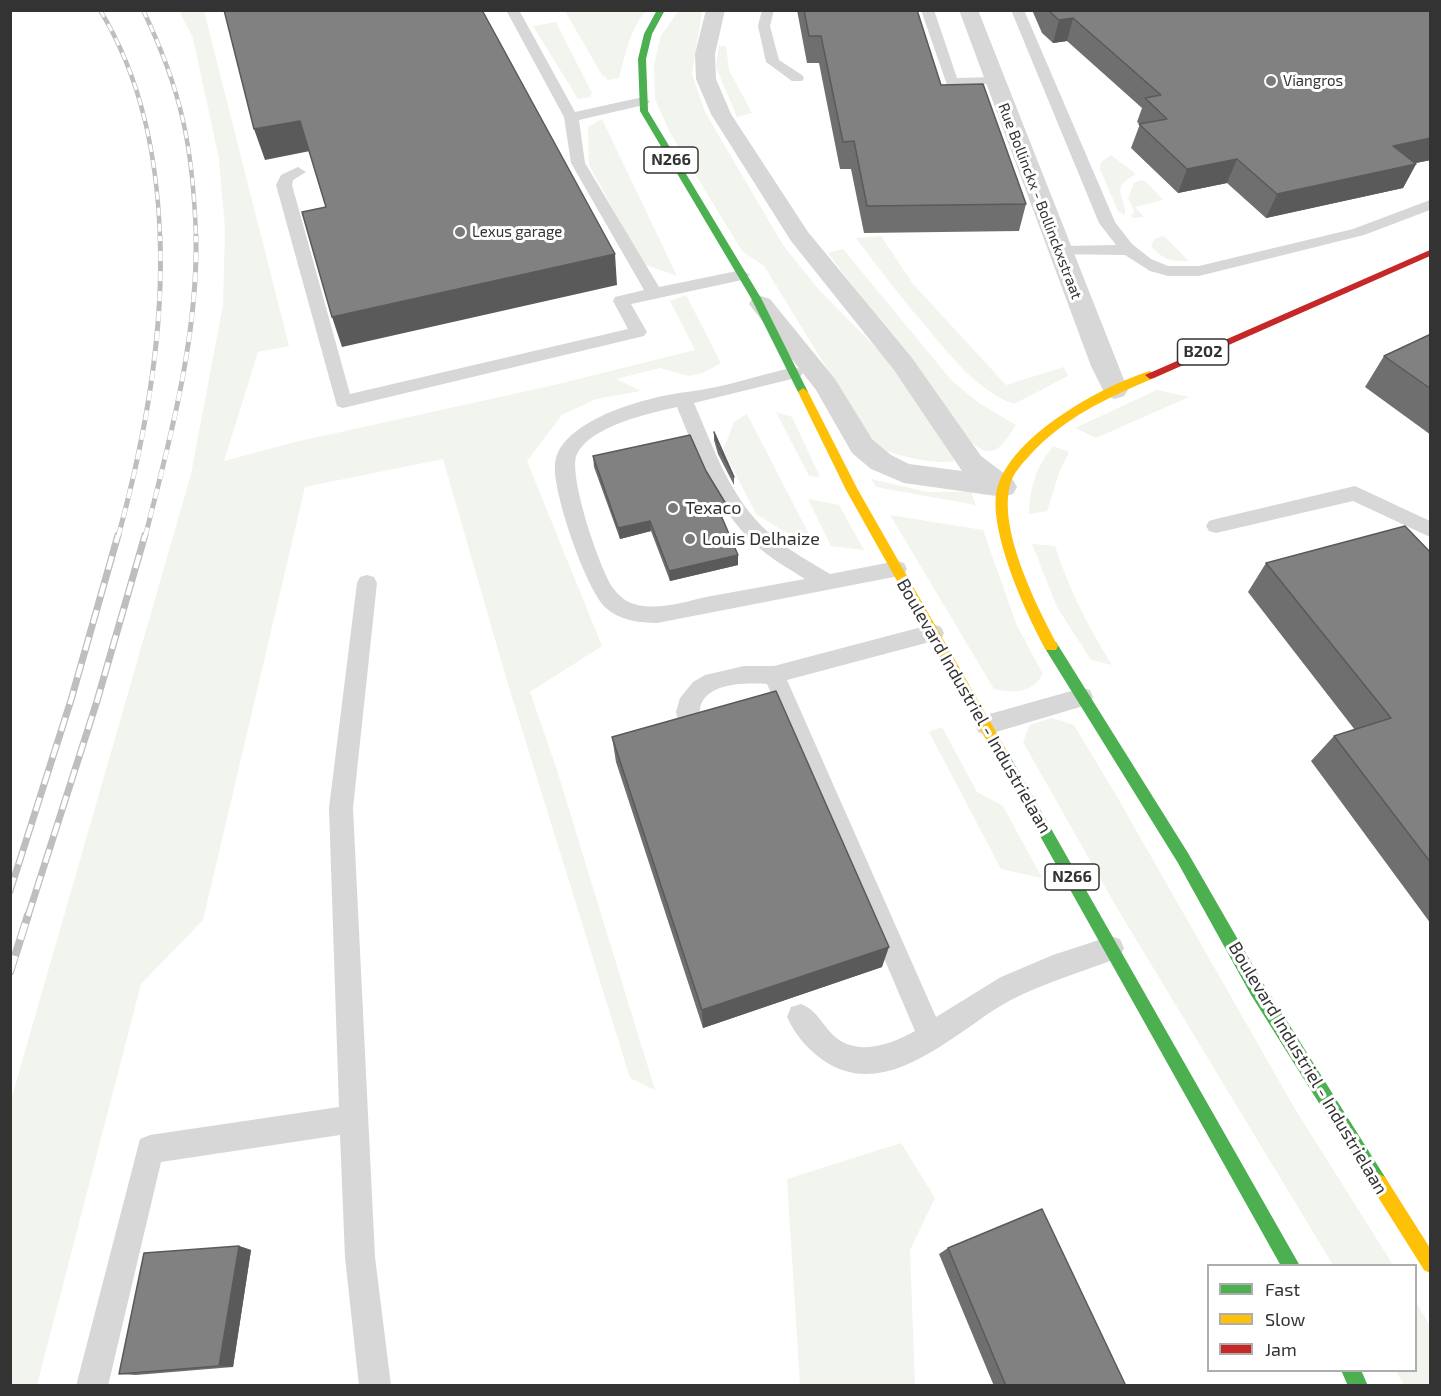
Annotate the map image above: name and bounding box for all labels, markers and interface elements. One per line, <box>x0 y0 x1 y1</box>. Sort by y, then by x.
place label: Viangros <box>1283 72 1343 90</box>
marker: Viangros <box>1264 74 1278 88</box>
street label: Rue Bollinckx - Bollinckxstraat <box>994 101 1086 301</box>
road number: N266 <box>644 147 698 173</box>
place label: Lexus garage <box>472 223 562 241</box>
marker: Lexus garage <box>453 225 467 239</box>
road number: B202 <box>1178 339 1228 365</box>
place label: Texaco <box>685 497 741 519</box>
marker: Texaco <box>666 501 680 515</box>
place label: Louis Delhaize <box>702 528 820 550</box>
marker: Louis Delhaize <box>683 532 697 546</box>
street label: Boulevard Industriel - Industrielaan <box>892 575 1056 837</box>
road number: N266 <box>1045 864 1099 890</box>
street label: Boulevard Industriel - Industrielaan <box>1224 938 1392 1198</box>
legend <box>1207 1264 1417 1372</box>
text: Fast <box>1265 1278 1300 1300</box>
text: Slow <box>1265 1308 1305 1330</box>
text: Jam <box>1265 1338 1297 1360</box>

